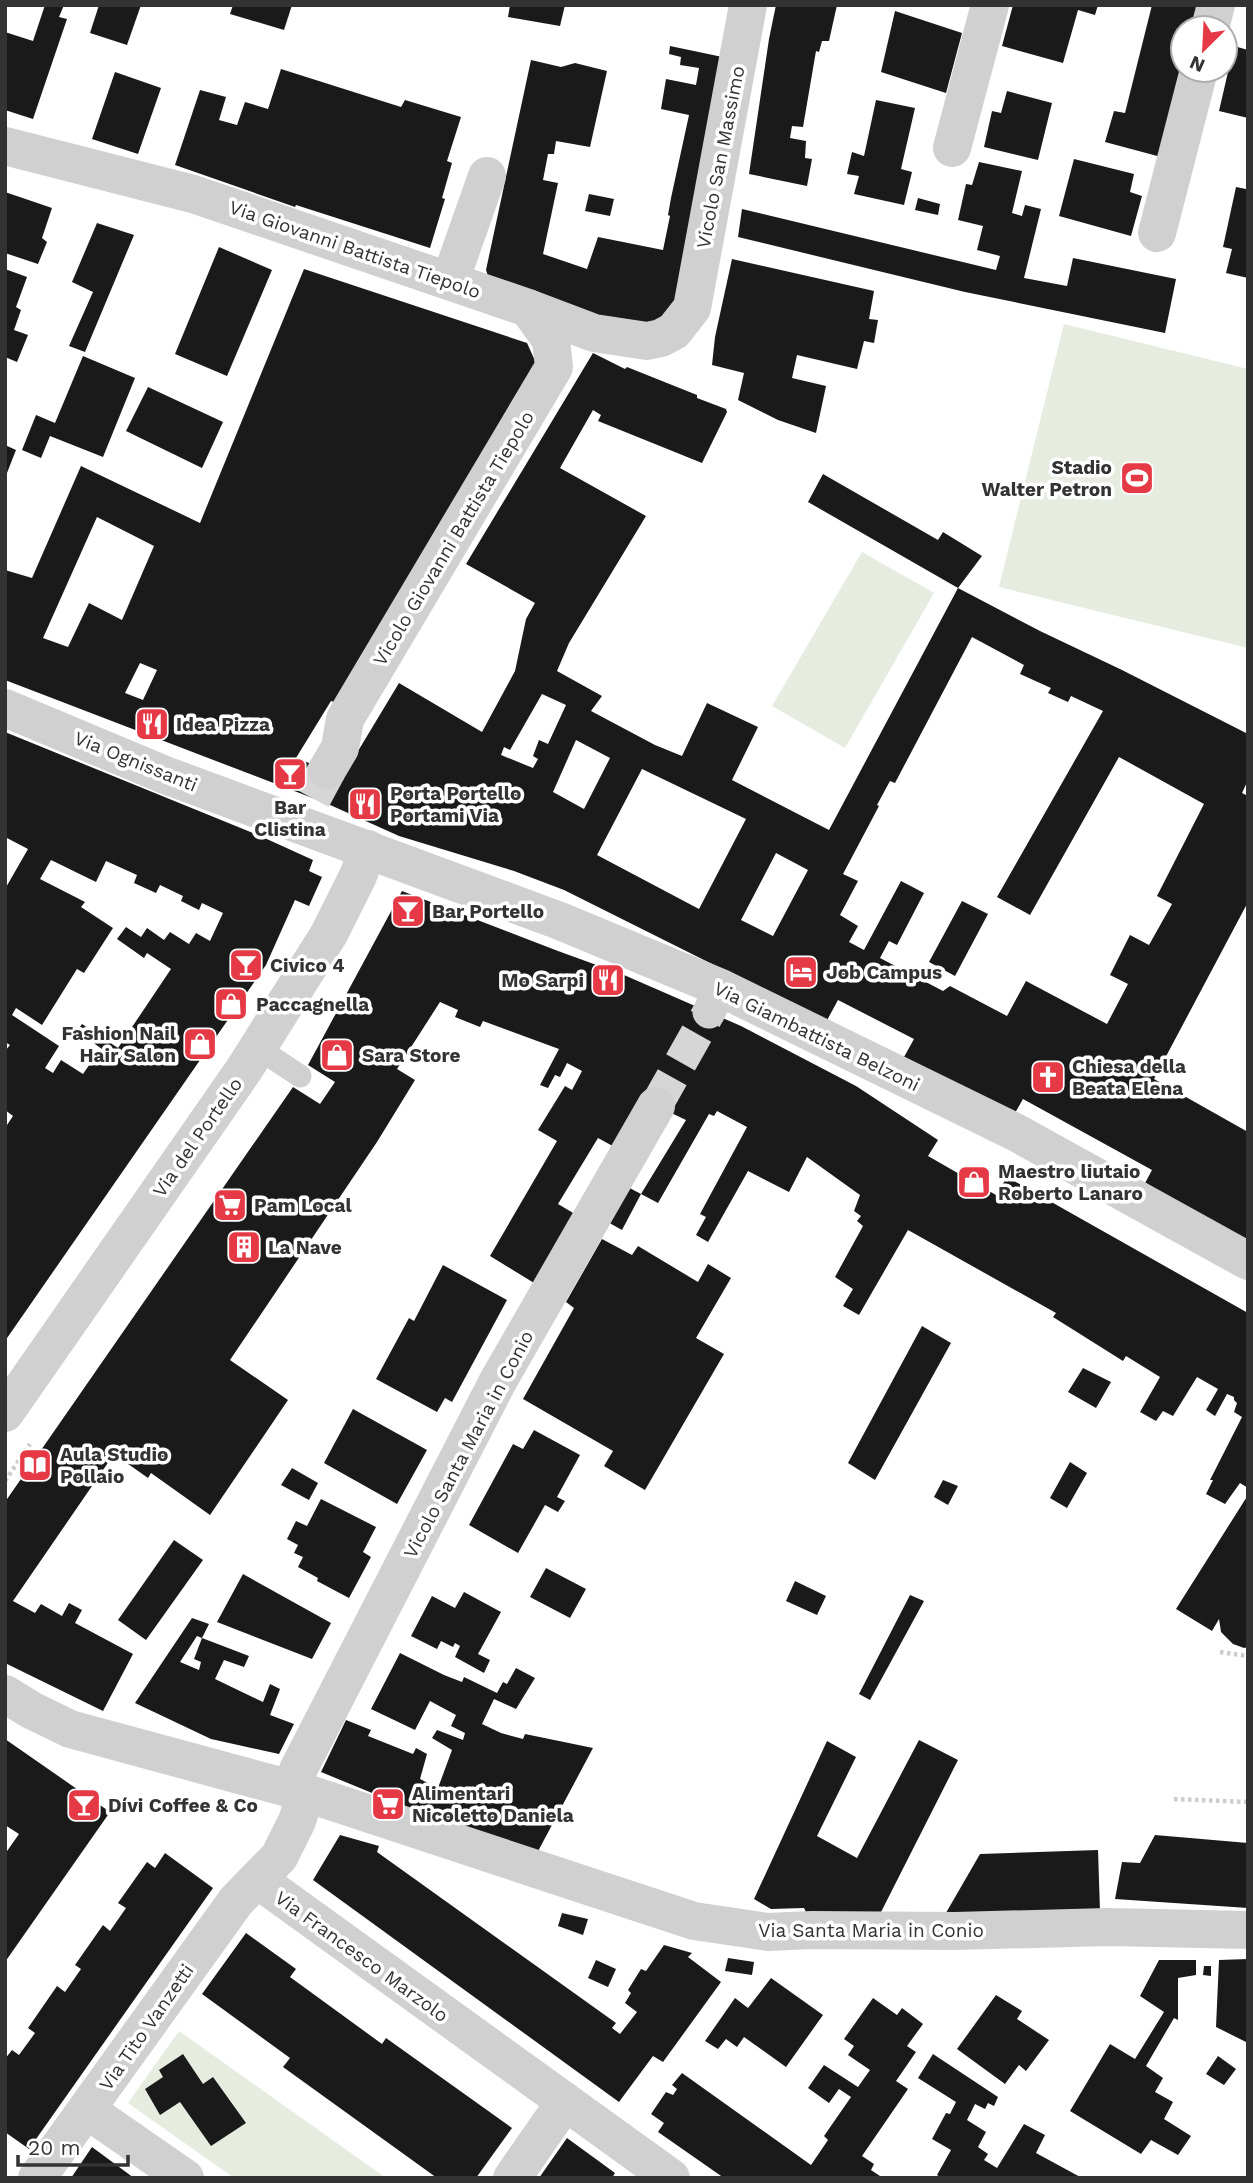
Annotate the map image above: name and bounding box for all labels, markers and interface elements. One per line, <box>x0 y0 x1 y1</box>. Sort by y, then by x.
north arrow <box>1169 14 1239 84</box>
text: N <box>1186 51 1208 77</box>
street label: Vicolo San Massimo <box>692 64 749 250</box>
street label: Via Giovanni Battista Tiepolo <box>226 196 484 303</box>
street label: Vicolo Giovanni Battista Tiepolo <box>368 407 539 670</box>
place label: Stadio Walter Petron <box>982 456 1112 501</box>
sports icon: Stadio Walter Petron <box>1118 459 1156 497</box>
restaurant icon: Idea Pizza <box>133 705 171 743</box>
place label: Idea Pizza <box>176 713 270 736</box>
street label: Via Ognissanti <box>71 726 201 797</box>
bar icon: Bar Clistina <box>271 755 309 793</box>
place label: Porta Portello Portami Via <box>390 782 521 827</box>
restaurant icon: Porta Portello Portami Via <box>346 785 384 823</box>
place label: Bar Clistina <box>254 796 326 841</box>
bar icon: Bar Portello <box>389 892 427 930</box>
place label: Bar Portello <box>432 900 544 923</box>
bar icon: Civico 4 <box>227 946 265 984</box>
hotel icon: Job Campus <box>782 953 820 991</box>
place label: Civico 4 <box>270 954 345 977</box>
restaurant icon: Mo Sarpi <box>589 961 627 999</box>
place label: Job Campus <box>826 961 942 984</box>
place label: Mo Sarpi <box>501 969 584 992</box>
street label: Via Giambattista Belzoni <box>710 977 923 1096</box>
shop icon: Paccagnella <box>212 985 250 1023</box>
place label: Paccagnella <box>256 993 369 1016</box>
place label: Fashion Nail Hair Salon <box>61 1022 177 1067</box>
shop icon: Fashion Nail Hair Salon <box>181 1025 219 1063</box>
shop icon: Sara Store <box>318 1036 356 1074</box>
place label: Sara Store <box>362 1044 461 1067</box>
place label: Chiesa della Beata Elena <box>1072 1055 1186 1100</box>
church icon: Chiesa della Beata Elena <box>1029 1058 1067 1096</box>
street label: Via del Portello <box>148 1073 247 1201</box>
place label: Maestro liutaio Roberto Lanaro <box>998 1160 1143 1205</box>
shop icon: Maestro liutaio Roberto Lanaro <box>955 1163 993 1201</box>
supermarket icon: Pam Local <box>211 1186 249 1224</box>
place label: Pam Local <box>254 1194 352 1217</box>
building icon: La Nave <box>225 1228 263 1266</box>
place label: La Nave <box>268 1236 342 1259</box>
street label: Vicolo Santa Maria in Conio <box>399 1326 538 1562</box>
place label: Aula Studio Pollaio <box>60 1443 168 1488</box>
library icon: Aula Studio Pollaio <box>16 1446 54 1484</box>
place label: Alimentari Nicoletto Daniela <box>412 1782 574 1827</box>
supermarket icon: Alimentari Nicoletto Daniela <box>369 1785 407 1823</box>
bar icon: Dívi Coffee & Co <box>65 1786 103 1824</box>
place label: Dívi Coffee & Co <box>108 1794 258 1817</box>
street label: Via Francesco Marzolo <box>271 1886 453 2027</box>
street label: Via Santa Maria in Conio <box>758 1919 984 1942</box>
street label: Via Tito Vanzetti <box>94 1960 199 2095</box>
scale bar <box>18 2124 128 2168</box>
text: 20 m <box>28 2135 80 2160</box>

